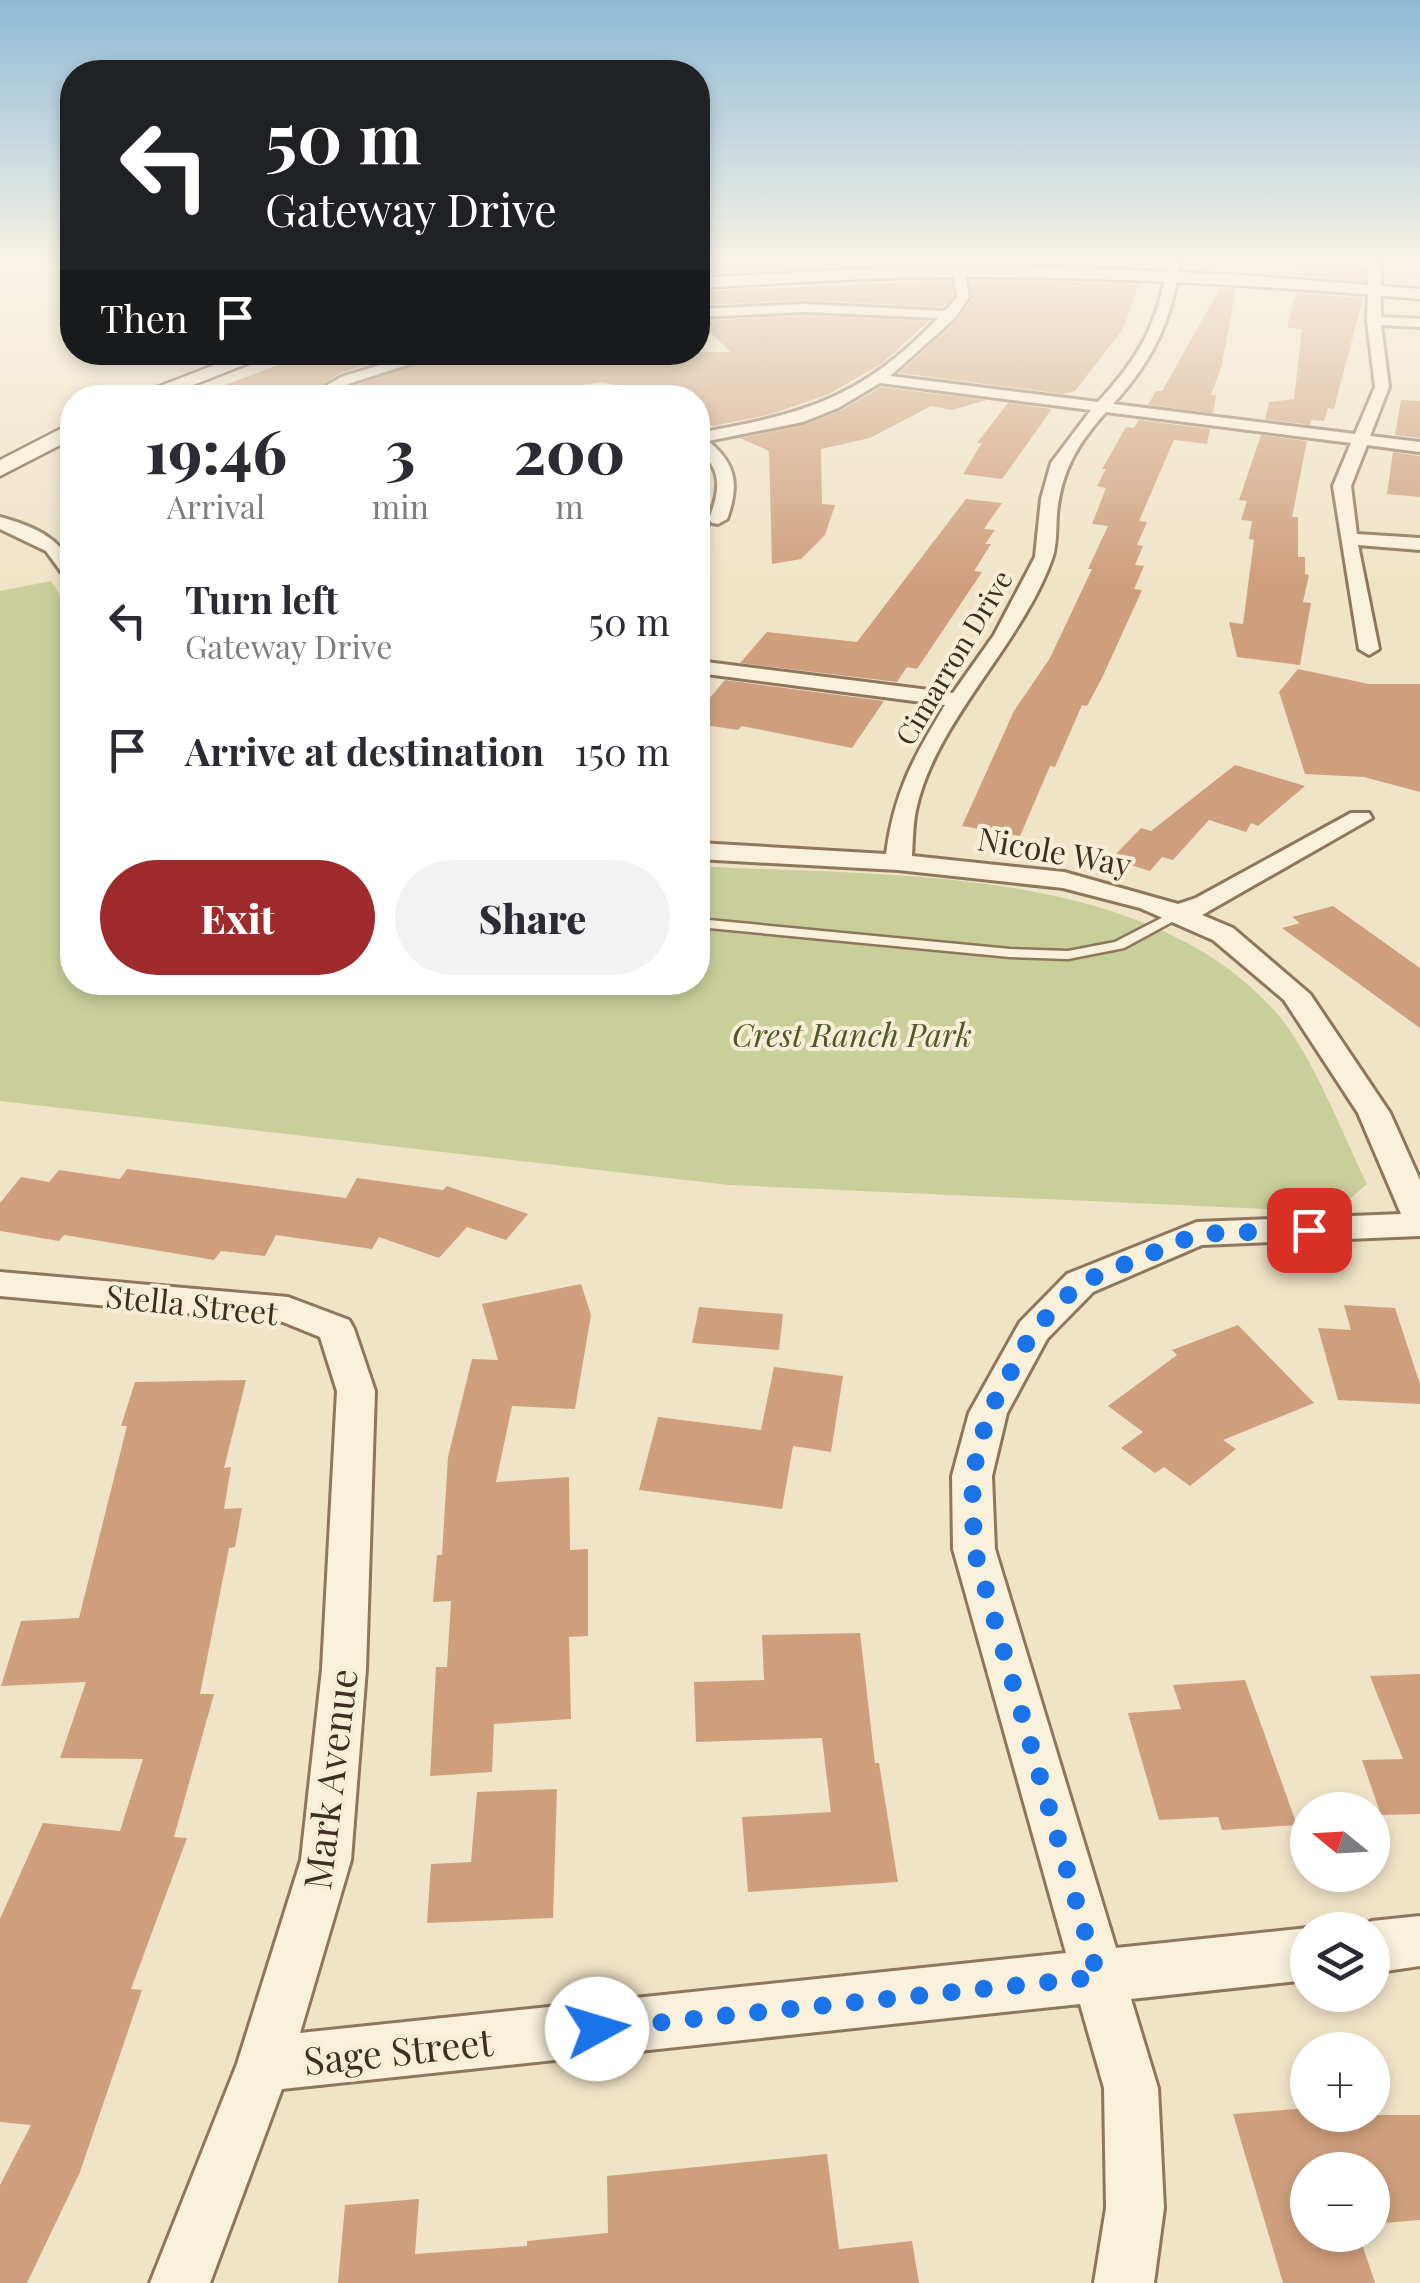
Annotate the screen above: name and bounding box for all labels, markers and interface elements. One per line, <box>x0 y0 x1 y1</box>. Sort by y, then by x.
text: 50 m <box>265 88 422 182</box>
icon: left <box>100 100 230 230</box>
text: Gateway Drive <box>265 178 557 238</box>
icon: arrive <box>208 290 263 345</box>
text: Then <box>100 292 188 343</box>
text: 19:46 <box>145 409 287 489</box>
text: 3 <box>385 409 415 489</box>
text: 200 <box>514 409 625 489</box>
text: Arrival <box>167 484 265 527</box>
text: min <box>372 484 429 527</box>
text: m <box>555 484 584 527</box>
street label: Cimarron Drive <box>886 563 1020 751</box>
text: Turn left <box>185 573 338 624</box>
icon: left <box>100 593 155 648</box>
text: 50 m <box>588 595 670 646</box>
text: Gateway Drive <box>185 624 392 667</box>
icon: arrive <box>100 723 155 778</box>
text: Arrive at destination <box>185 725 544 776</box>
text: 150 m <box>575 725 670 776</box>
street label: Nicole Way <box>975 815 1135 885</box>
button: Exit <box>100 860 375 975</box>
button: Share <box>395 860 670 975</box>
park label: Crest Ranch Park <box>732 1012 972 1055</box>
pin <box>1267 1188 1352 1273</box>
icon: arrive <box>1282 1203 1337 1258</box>
street label: Stella Street <box>104 1273 281 1333</box>
street label: Mark Avenue <box>290 1666 368 1892</box>
north arrow <box>1290 1792 1390 1892</box>
map controls <box>1290 1792 1390 2252</box>
button: layers <box>1290 1912 1390 2012</box>
position arrow <box>545 1977 649 2081</box>
street label: Sage Street <box>301 2015 496 2085</box>
button: + <box>1290 2032 1390 2132</box>
button: − <box>1290 2152 1390 2252</box>

